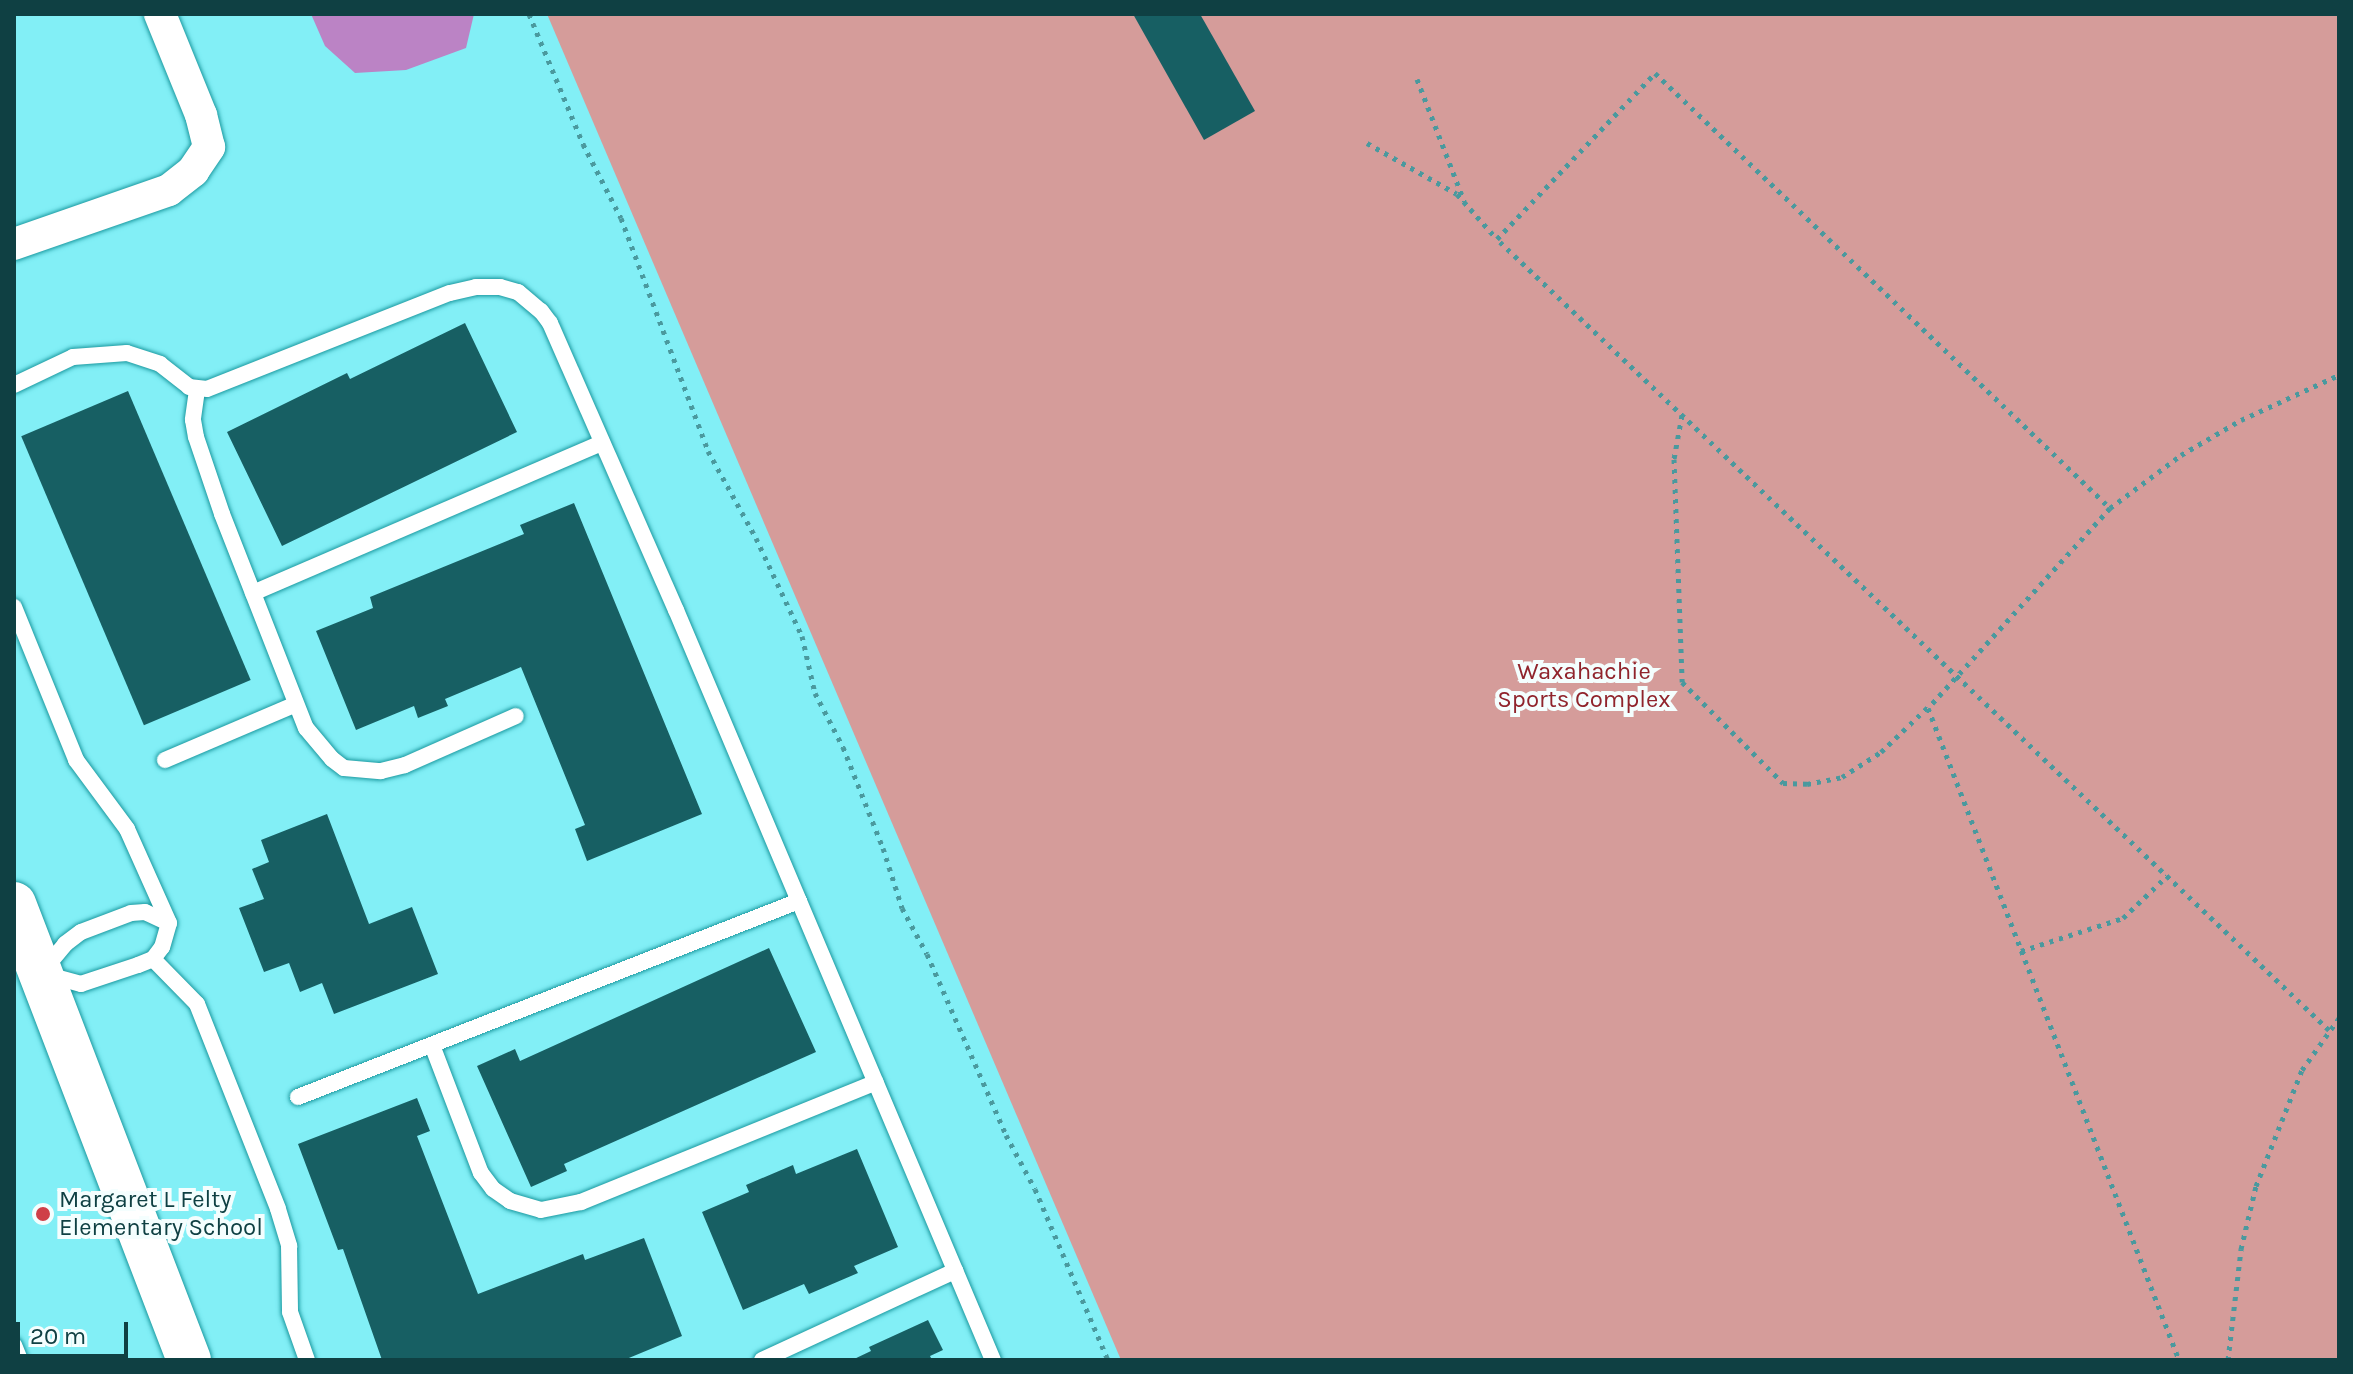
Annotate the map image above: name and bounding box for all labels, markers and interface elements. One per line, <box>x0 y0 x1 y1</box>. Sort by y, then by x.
park label: Waxahachie Sports Complex <box>1497 658 1671 714</box>
place label: Margaret L Felty Elementary School <box>59 1186 263 1242</box>
marker: Margaret L Felty Elementary School <box>34 1205 52 1223</box>
scale bar <box>20 1306 132 1356</box>
text: 20 m <box>30 1322 86 1350</box>

